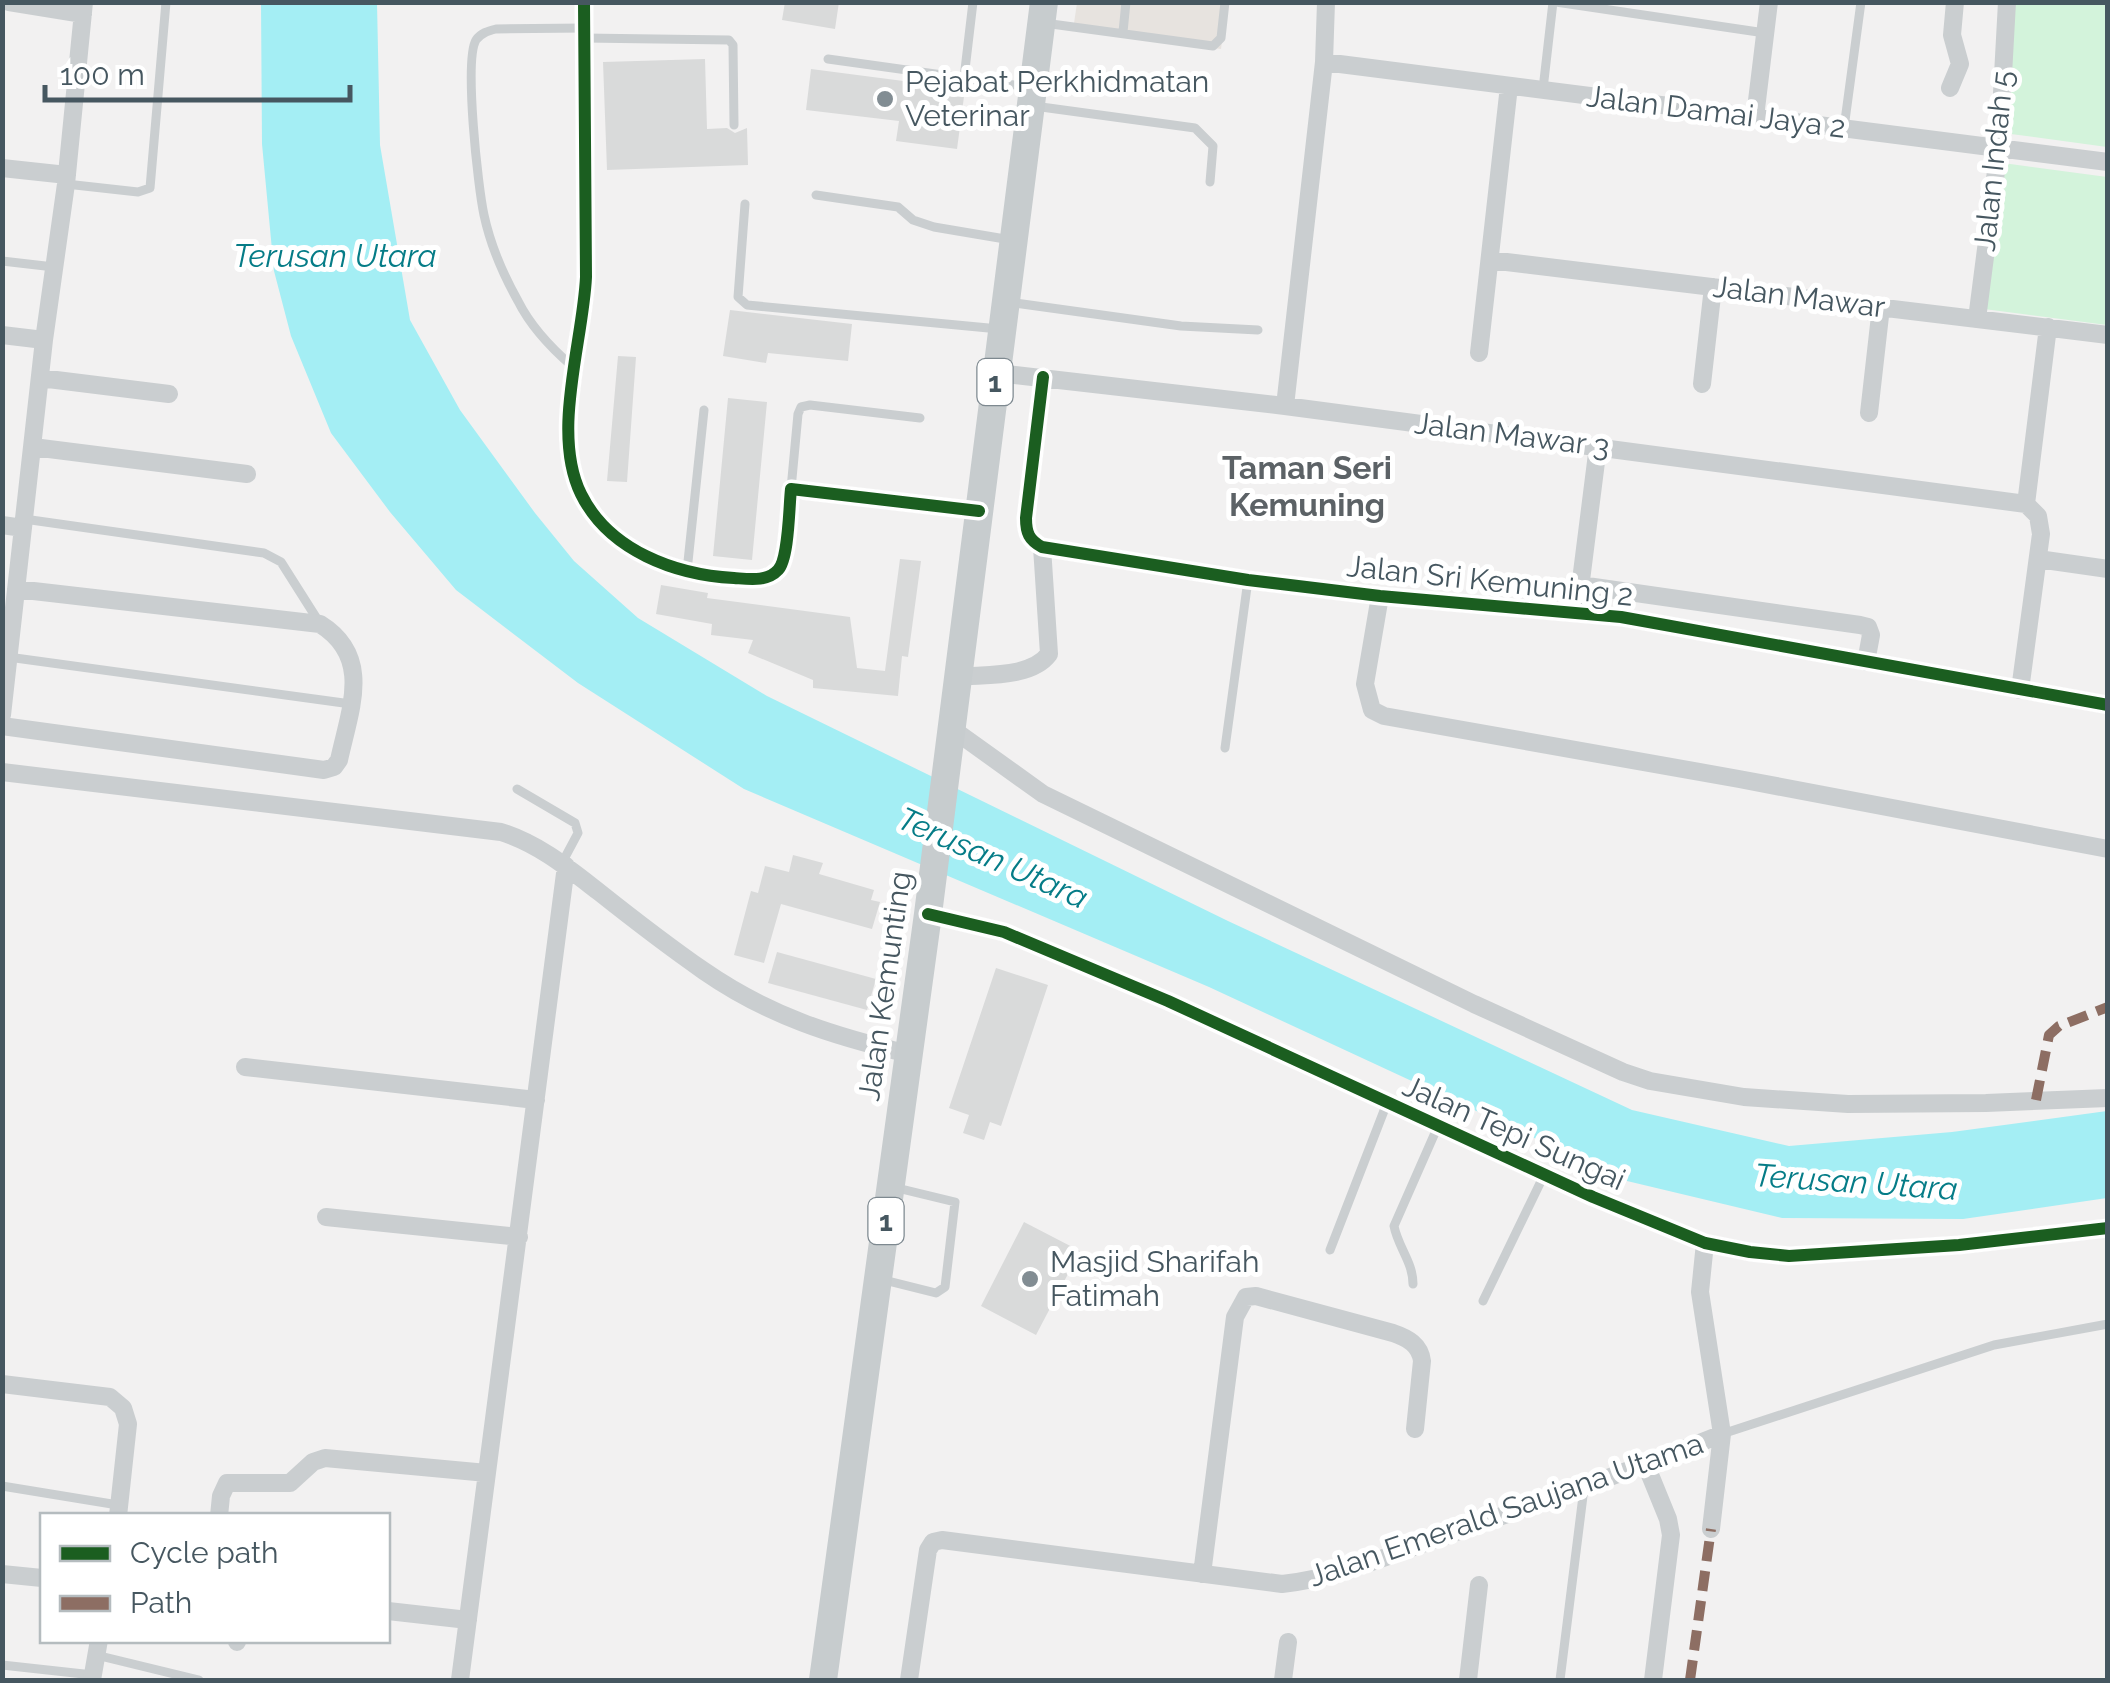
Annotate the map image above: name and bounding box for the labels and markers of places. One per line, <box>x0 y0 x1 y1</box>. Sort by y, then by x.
place label: Pejabat Perkhidmatan Veterinar <box>905 64 1209 133</box>
marker: Pejabat Perkhidmatan Veterinar <box>874 88 896 110</box>
place label: Masjid Sharifah Fatimah <box>1050 1244 1259 1313</box>
marker: Masjid Sharifah Fatimah <box>1019 1268 1041 1290</box>

